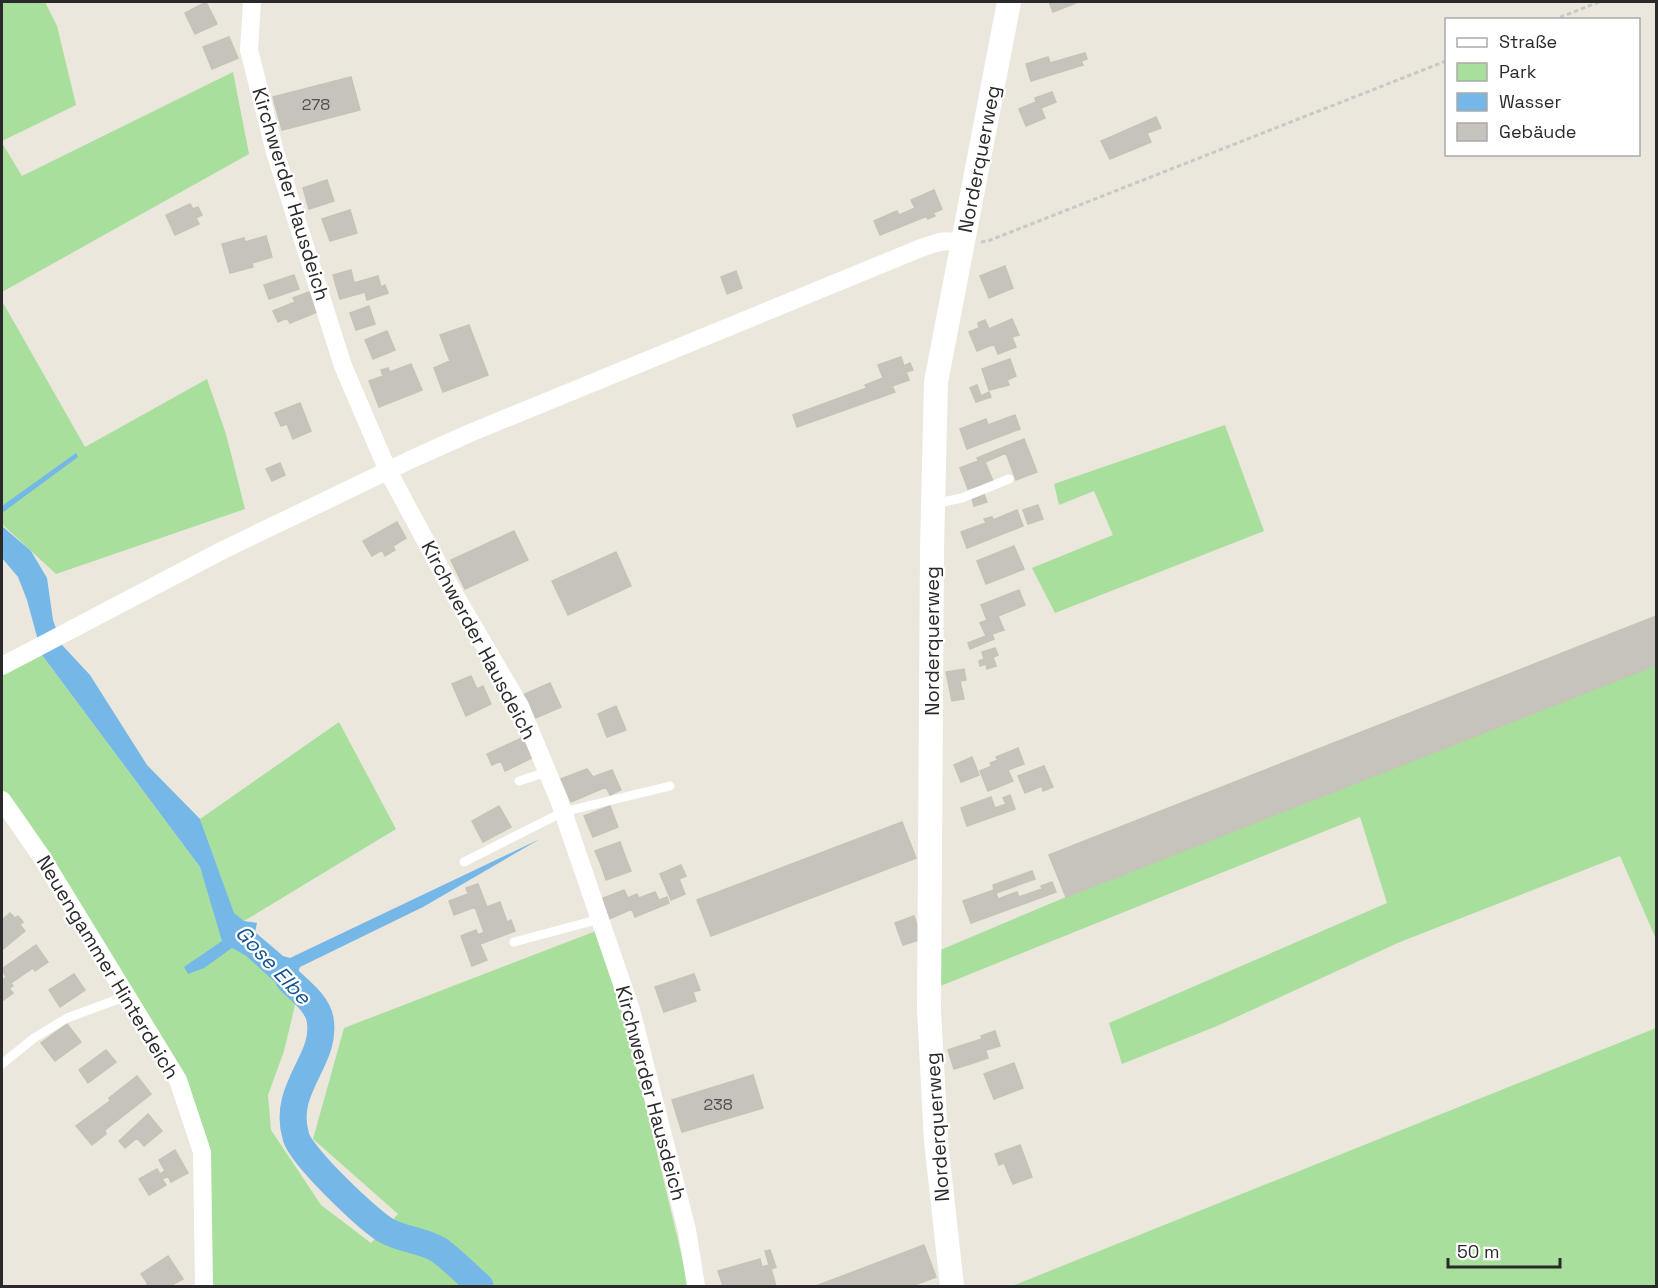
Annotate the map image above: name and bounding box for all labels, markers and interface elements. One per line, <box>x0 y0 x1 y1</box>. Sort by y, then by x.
legend <box>1445 18 1640 156</box>
text: Straße <box>1499 30 1557 53</box>
text: Park <box>1499 60 1537 83</box>
street label: Norderquerweg <box>952 83 1006 235</box>
street label: Kirchwerder Hausdeich <box>246 84 336 304</box>
text: Wasser <box>1499 90 1561 113</box>
house number: 278 <box>302 94 330 115</box>
text: Gebäude <box>1499 120 1577 143</box>
street label: Kirchwerder Hausdeich <box>415 536 543 744</box>
street label: Norderquerweg <box>919 566 945 716</box>
street label: Neuengammer Hinterdeich <box>31 850 185 1084</box>
water label: Gose Elbe <box>230 919 318 1011</box>
street label: Kirchwerder Hausdeich <box>610 983 692 1203</box>
street label: Norderquerweg <box>919 1051 955 1203</box>
house number: 238 <box>703 1094 733 1115</box>
scale bar <box>1448 1231 1560 1269</box>
text: 50 m <box>1457 1240 1499 1263</box>

